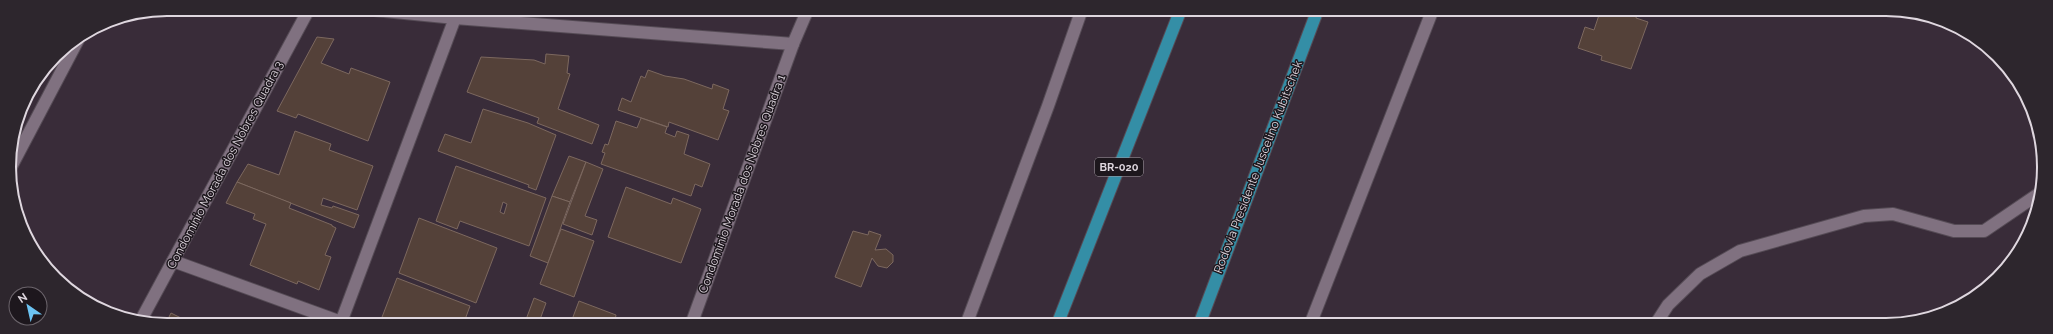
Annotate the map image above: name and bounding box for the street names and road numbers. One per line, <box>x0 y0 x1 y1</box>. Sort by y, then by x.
street label: Rodovia Presidente Juscelino Kubitschek <box>1211 58 1305 275</box>
street label: Condomínio Morada dos Nobres Quadra 3 <box>164 59 286 271</box>
street label: Condomínio Morada dos Nobres Quadra 1 <box>696 73 788 295</box>
road number: BR-020 <box>1095 158 1143 176</box>

